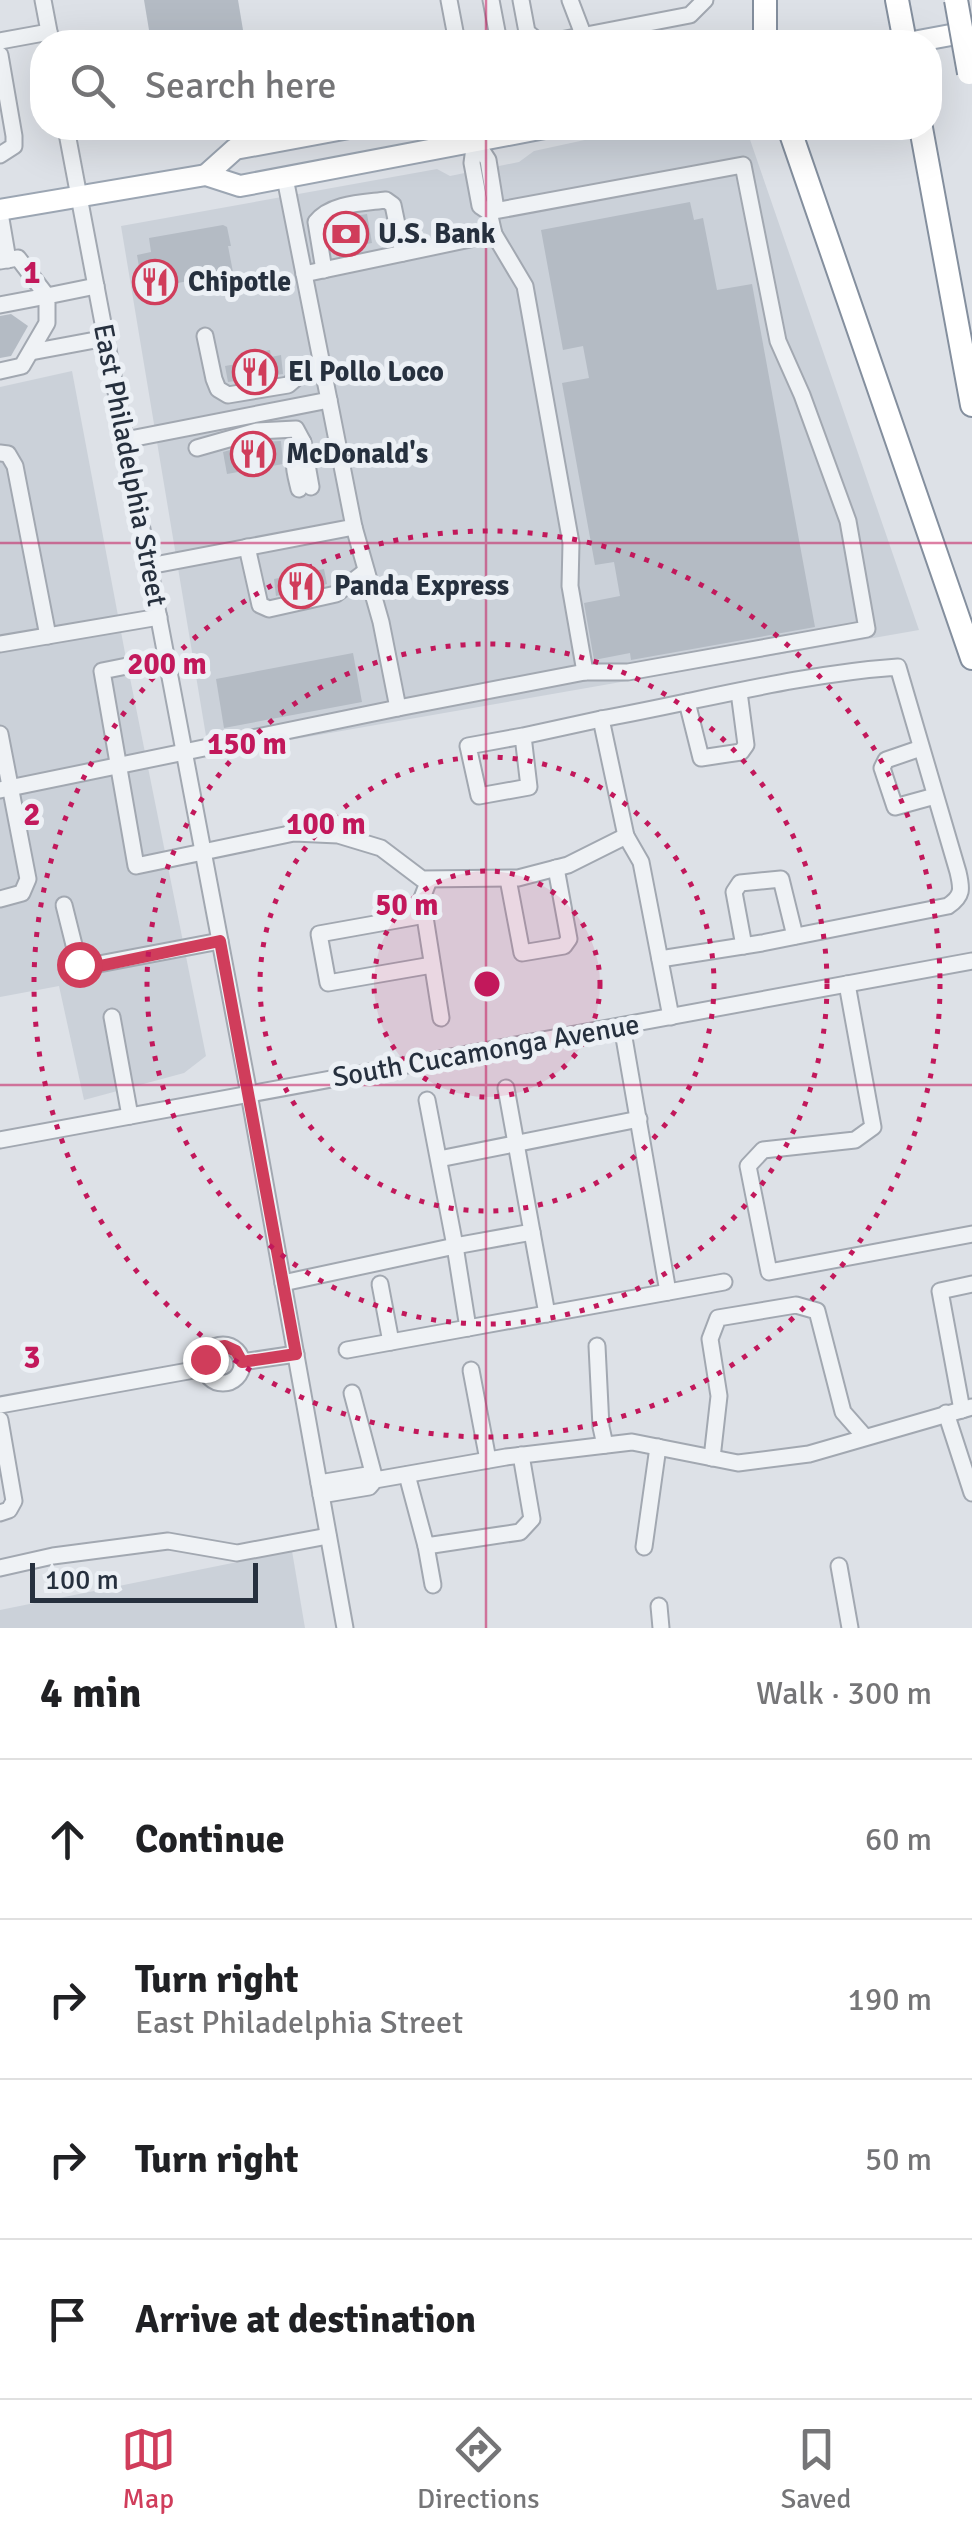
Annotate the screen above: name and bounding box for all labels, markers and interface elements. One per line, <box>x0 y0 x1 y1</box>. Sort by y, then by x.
search box <box>30 30 942 140</box>
icon: search <box>65 58 120 113</box>
text: Search here <box>145 62 337 109</box>
bank icon: U.S. Bank <box>323 211 369 257</box>
place label: U.S. Bank <box>378 217 496 251</box>
text: 1 <box>23 253 41 292</box>
restaurant icon: Chipotle <box>132 259 178 305</box>
place label: Chipotle <box>188 265 291 299</box>
street label: East Philadelphia Street <box>86 321 174 609</box>
restaurant icon: El Pollo Loco <box>232 349 278 395</box>
place label: El Pollo Loco <box>288 355 444 389</box>
restaurant icon: McDonald's <box>230 431 276 477</box>
place label: McDonald's <box>286 437 428 471</box>
restaurant icon: Panda Express <box>278 563 324 609</box>
place label: Panda Express <box>334 569 509 603</box>
text: 200 m <box>127 646 207 683</box>
text: 150 m <box>207 726 287 763</box>
text: 2 <box>23 795 41 834</box>
text: 100 m <box>286 806 366 843</box>
text: 50 m <box>375 887 439 924</box>
route start <box>57 942 103 988</box>
centre of rings <box>469 966 505 1002</box>
street label: South Cucamonga Avenue <box>330 1007 642 1095</box>
route end <box>183 1337 229 1383</box>
text: 3 <box>23 1338 41 1377</box>
scale bar <box>30 1558 258 1602</box>
text: 100 m <box>45 1563 119 1597</box>
text: 4 min <box>40 1668 141 1719</box>
text: Walk · 300 m <box>756 1674 932 1713</box>
icon: ahead <box>40 1812 95 1867</box>
text: Continue <box>135 1816 285 1863</box>
text: 60 m <box>865 1820 932 1859</box>
text: Turn right <box>135 1956 299 2003</box>
icon: right <box>40 1972 95 2027</box>
text: 190 m <box>848 1980 932 2019</box>
text: East Philadelphia Street <box>135 2003 463 2042</box>
icon: right <box>40 2132 95 2187</box>
text: Turn right <box>135 2136 299 2183</box>
text: 50 m <box>865 2140 932 2179</box>
icon: arrive <box>40 2292 95 2347</box>
text: Arrive at destination <box>135 2296 476 2343</box>
tab: Map <box>121 2422 176 2516</box>
tab: Directions <box>417 2422 539 2516</box>
tab: Saved <box>781 2422 851 2516</box>

